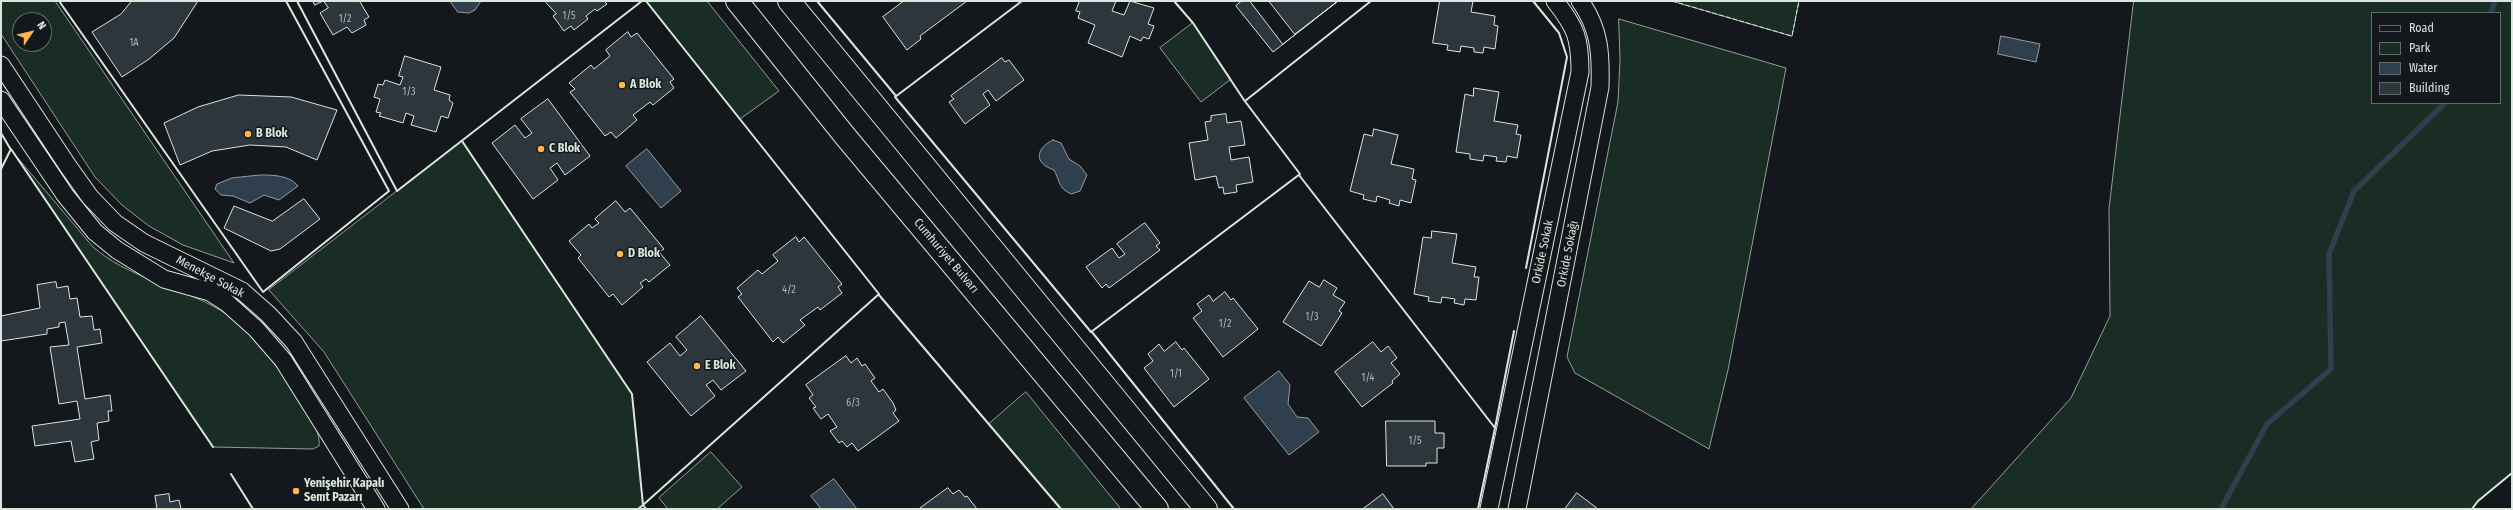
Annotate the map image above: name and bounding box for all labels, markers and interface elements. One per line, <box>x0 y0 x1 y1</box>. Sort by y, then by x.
house number: 1/5 <box>563 10 575 22</box>
north arrow <box>12 12 52 52</box>
legend <box>2371 12 2501 104</box>
house number: 1/2 <box>339 13 351 25</box>
text: N <box>34 19 49 32</box>
text: Road <box>2409 21 2434 35</box>
house number: 1A <box>129 37 139 49</box>
text: Park <box>2409 41 2430 55</box>
text: Water <box>2409 61 2437 75</box>
place label: A Blok <box>630 78 661 92</box>
marker: A Blok <box>617 80 627 90</box>
text: Building <box>2409 81 2449 95</box>
house number: 1/3 <box>403 86 415 98</box>
place label: B Blok <box>256 127 288 141</box>
marker: B Blok <box>243 129 253 139</box>
place label: C Blok <box>549 142 580 156</box>
marker: C Blok <box>536 144 546 154</box>
street label: Cumhuriyet Bulvarı <box>910 216 982 296</box>
street label: Orkide Sokak <box>1529 219 1557 285</box>
street label: Orkide Sokağı <box>1554 219 1582 289</box>
place label: D Blok <box>628 247 660 261</box>
marker: D Blok <box>615 249 625 259</box>
street label: Menekşe Sokak <box>173 253 247 301</box>
house number: 4/2 <box>782 284 796 296</box>
house number: 1/3 <box>1306 311 1318 323</box>
house number: 1/2 <box>1219 318 1231 330</box>
place label: E Blok <box>705 359 736 373</box>
marker: E Blok <box>692 361 702 371</box>
house number: 1/1 <box>1170 368 1182 380</box>
house number: 1/4 <box>1362 372 1374 384</box>
house number: 6/3 <box>846 397 860 409</box>
house number: 1/5 <box>1409 435 1421 447</box>
place label: Yenişehir Kapalı Semt Pazarı <box>304 477 384 505</box>
marker: Yenişehir Kapalı Semt Pazarı <box>291 486 301 496</box>

